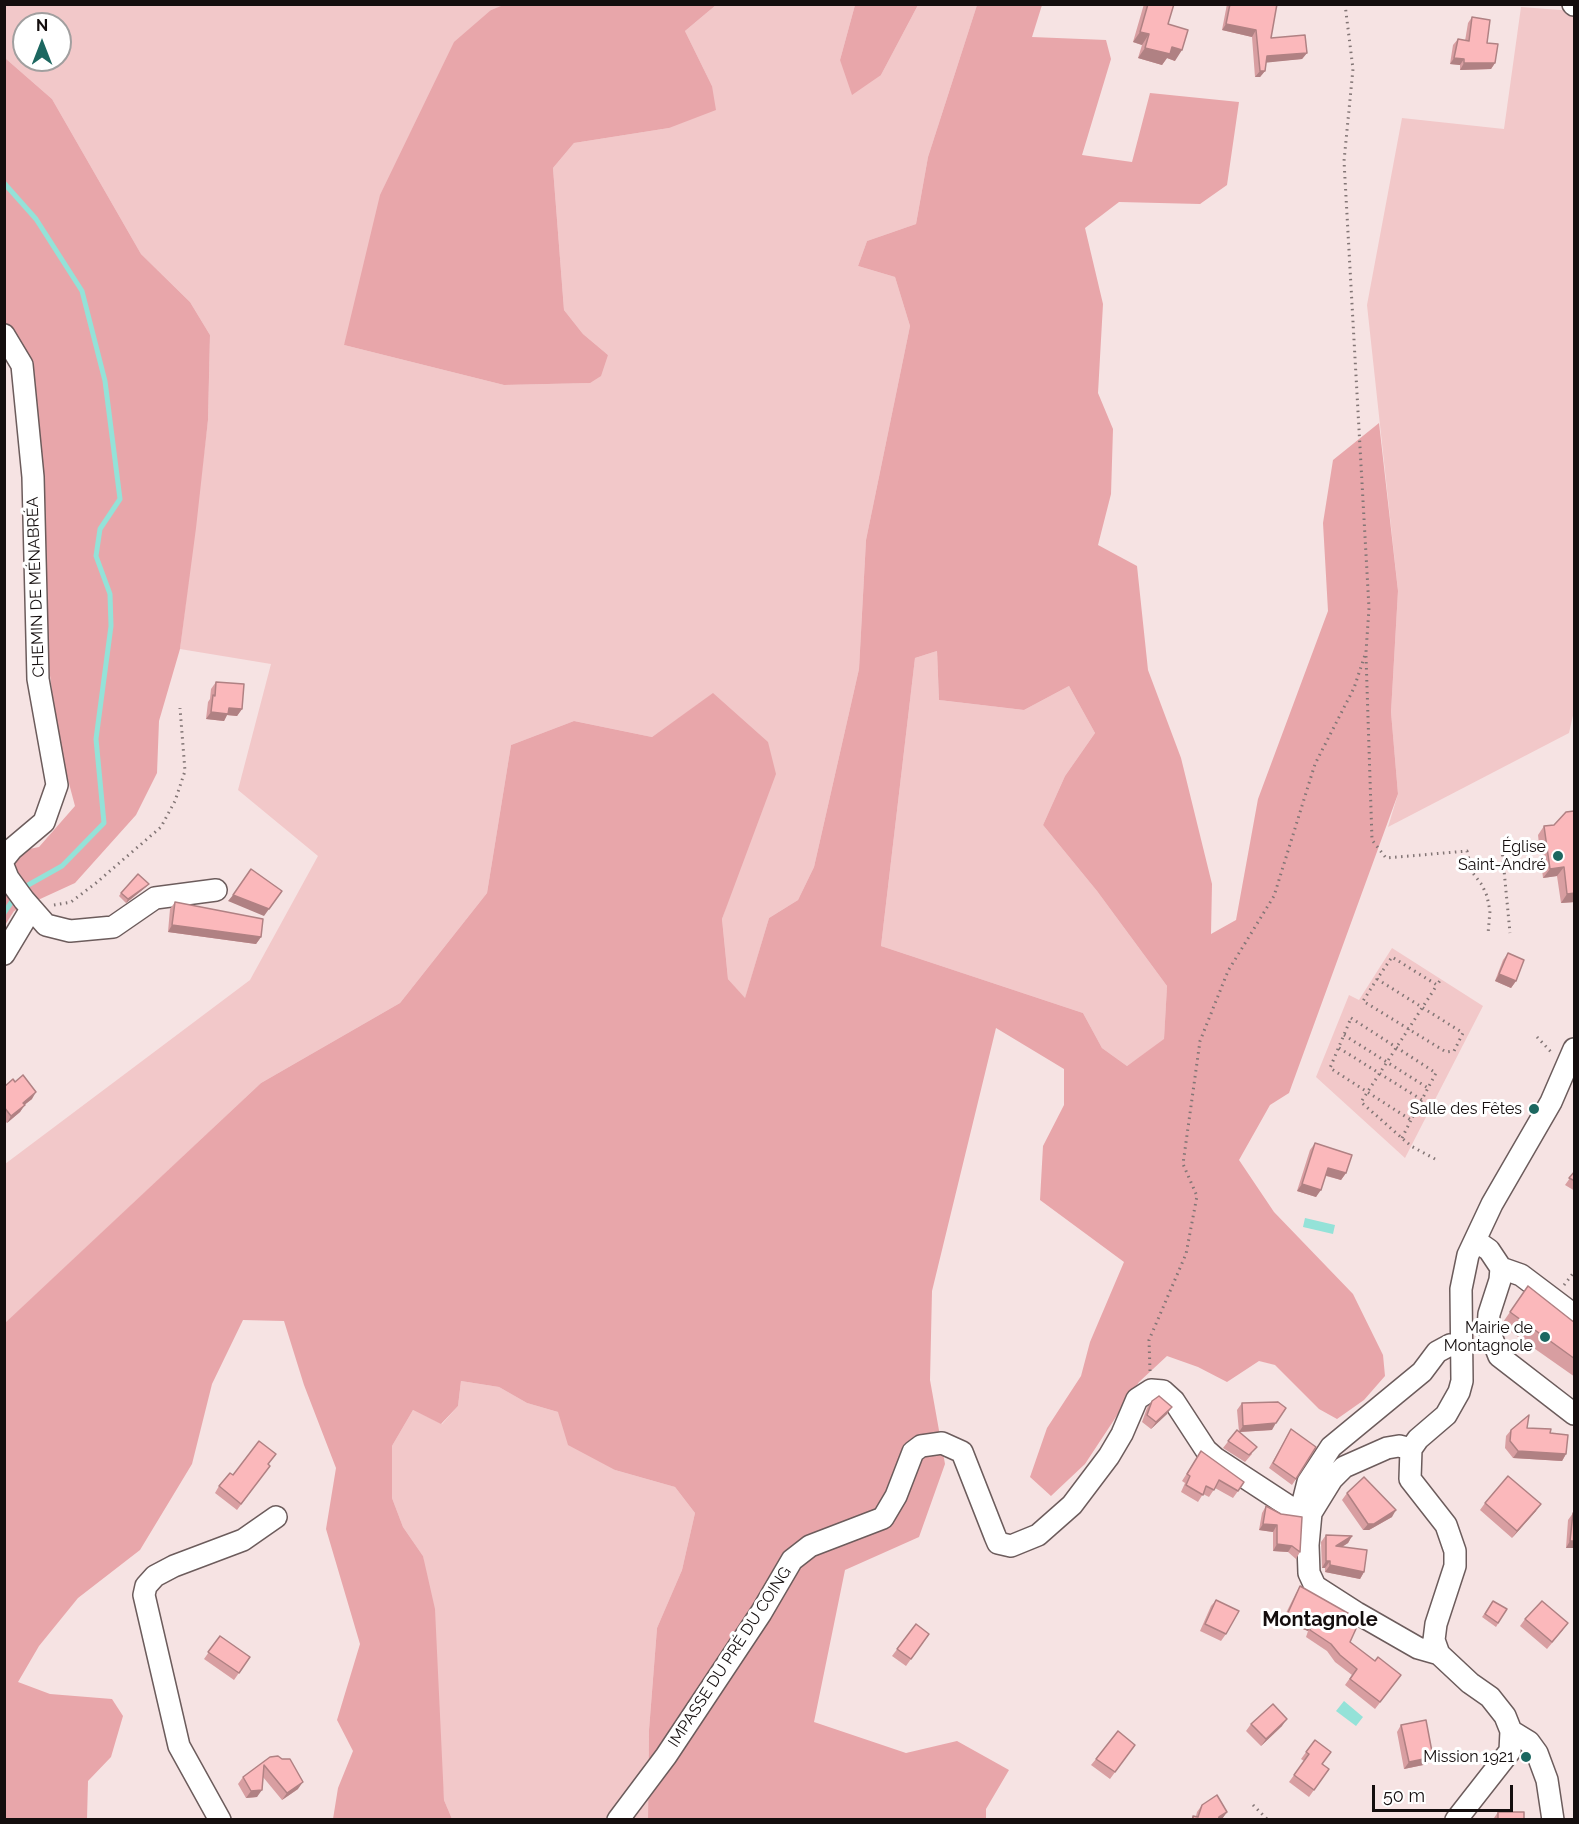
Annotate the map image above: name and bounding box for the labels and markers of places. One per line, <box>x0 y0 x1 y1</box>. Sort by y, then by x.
place label: Église Saint-André <box>1458 837 1546 875</box>
marker: Église Saint-André <box>1551 849 1565 863</box>
place label: Salle des Fêtes <box>1410 1099 1522 1119</box>
marker: Salle des Fêtes <box>1527 1102 1541 1116</box>
place label: Mairie de Montagnole <box>1444 1318 1533 1356</box>
marker: Mairie de Montagnole <box>1538 1330 1552 1344</box>
place label: Mission 1921 <box>1423 1747 1514 1767</box>
marker: Mission 1921 <box>1519 1750 1533 1764</box>

